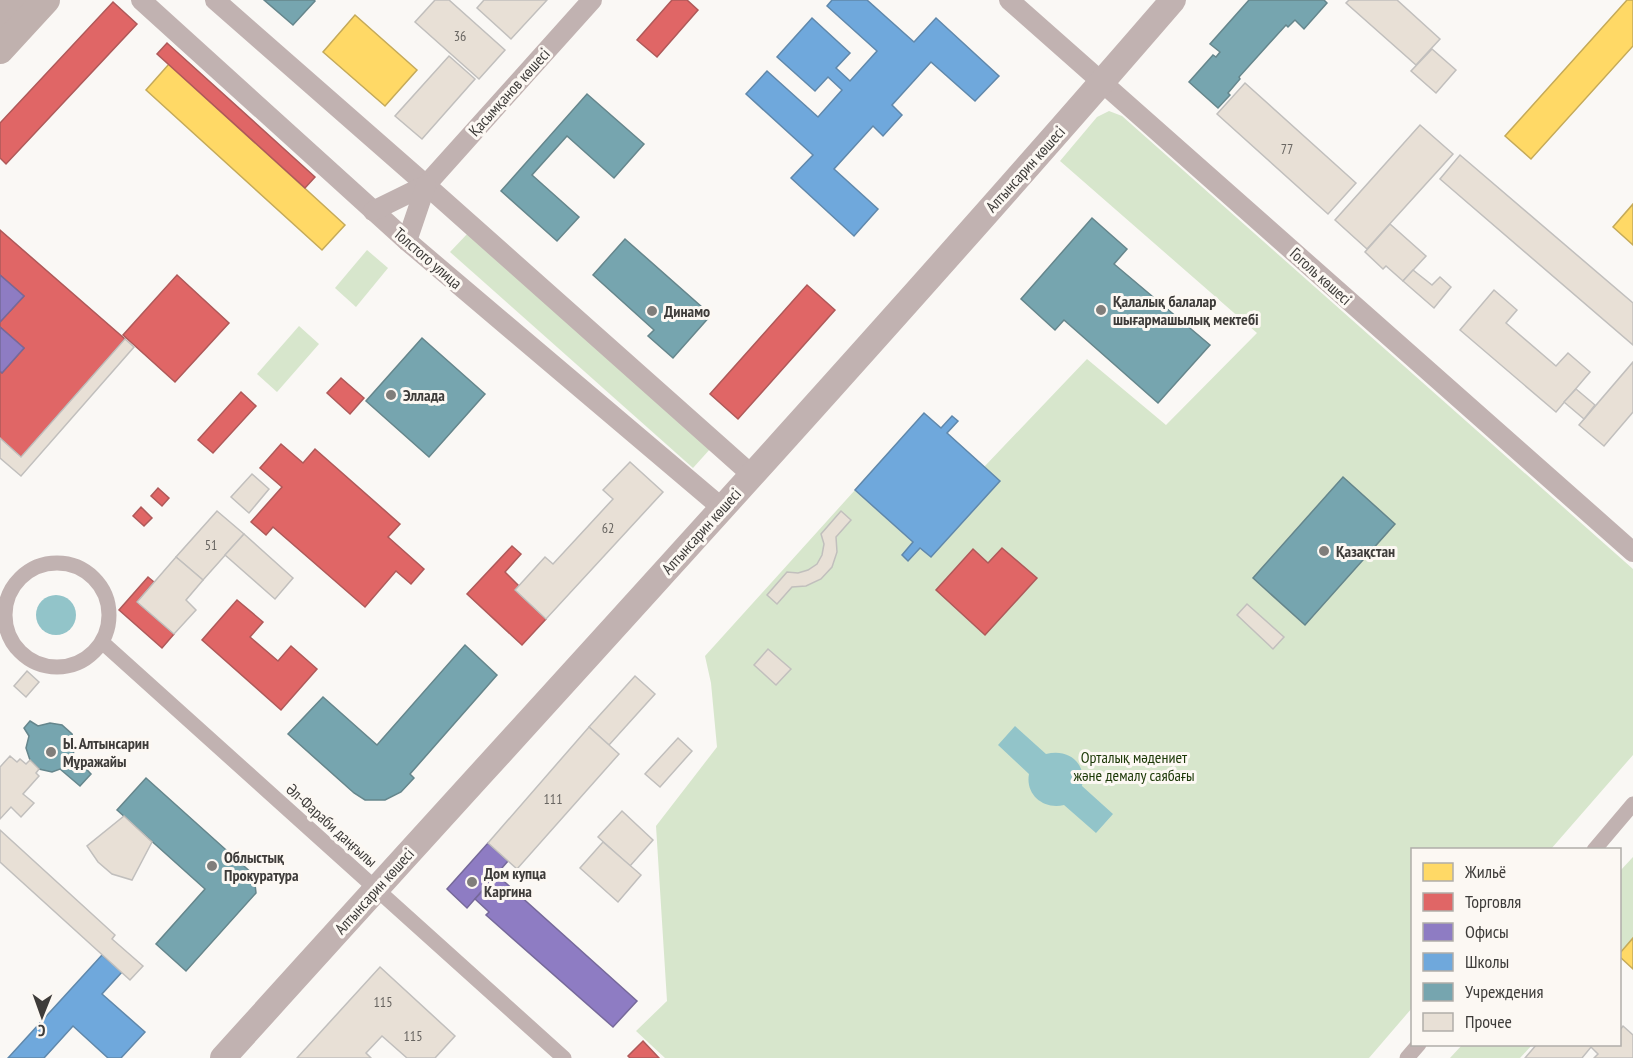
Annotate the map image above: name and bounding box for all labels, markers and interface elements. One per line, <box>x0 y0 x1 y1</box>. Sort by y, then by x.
house number: 36 <box>454 27 466 45</box>
street label: Қасымқанов көшесі <box>464 44 554 140</box>
street label: Алтынсарин көшесі <box>981 122 1069 216</box>
house number: 77 <box>1281 140 1293 158</box>
street label: Толстого улица <box>390 223 466 293</box>
street label: Гоголь көшесі <box>1286 243 1356 309</box>
place label: Қалалық балалар шығармашылық мектебі <box>1113 291 1259 329</box>
place label: Динамо <box>664 301 710 321</box>
marker: Қалалық балалар шығармашылық мектебі <box>1094 303 1108 317</box>
marker: Динамо <box>645 304 659 318</box>
place label: Эллада <box>403 385 445 405</box>
marker: Эллада <box>384 388 398 402</box>
street label: Алтынсарин көшесі <box>657 484 745 578</box>
house number: 62 <box>602 519 614 537</box>
house number: 51 <box>205 536 217 554</box>
place label: Қазақстан <box>1336 541 1395 561</box>
marker: Қазақстан <box>1317 544 1331 558</box>
place label: Ы. Алтынсарин Мұражайы <box>63 733 149 771</box>
marker: Ы. Алтынсарин Мұражайы <box>44 745 58 759</box>
park label: Орталық мәдениет және демалу саябағы <box>1073 747 1195 785</box>
street label: Әл-Фараби даңғылы <box>282 779 382 871</box>
house number: 111 <box>544 790 562 808</box>
street label: Алтынсарин көшесі <box>330 844 418 938</box>
place label: Облыстық Прокуратура <box>224 847 299 885</box>
legend <box>1411 848 1621 1046</box>
marker: Облыстық Прокуратура <box>205 859 219 873</box>
text: Жильё <box>1464 860 1506 883</box>
place label: Дом купца Каргина <box>484 863 547 901</box>
marker: Дом купца Каргина <box>465 875 479 889</box>
text: Торговля <box>1465 890 1521 913</box>
text: Офисы <box>1465 920 1509 943</box>
text: Школы <box>1465 950 1509 973</box>
text: Учреждения <box>1465 980 1543 1003</box>
north arrow <box>12 986 72 1046</box>
house number: 115 <box>374 993 392 1011</box>
text: Прочее <box>1465 1010 1512 1033</box>
text: С <box>37 1021 46 1041</box>
house number: 115 <box>404 1027 422 1045</box>

